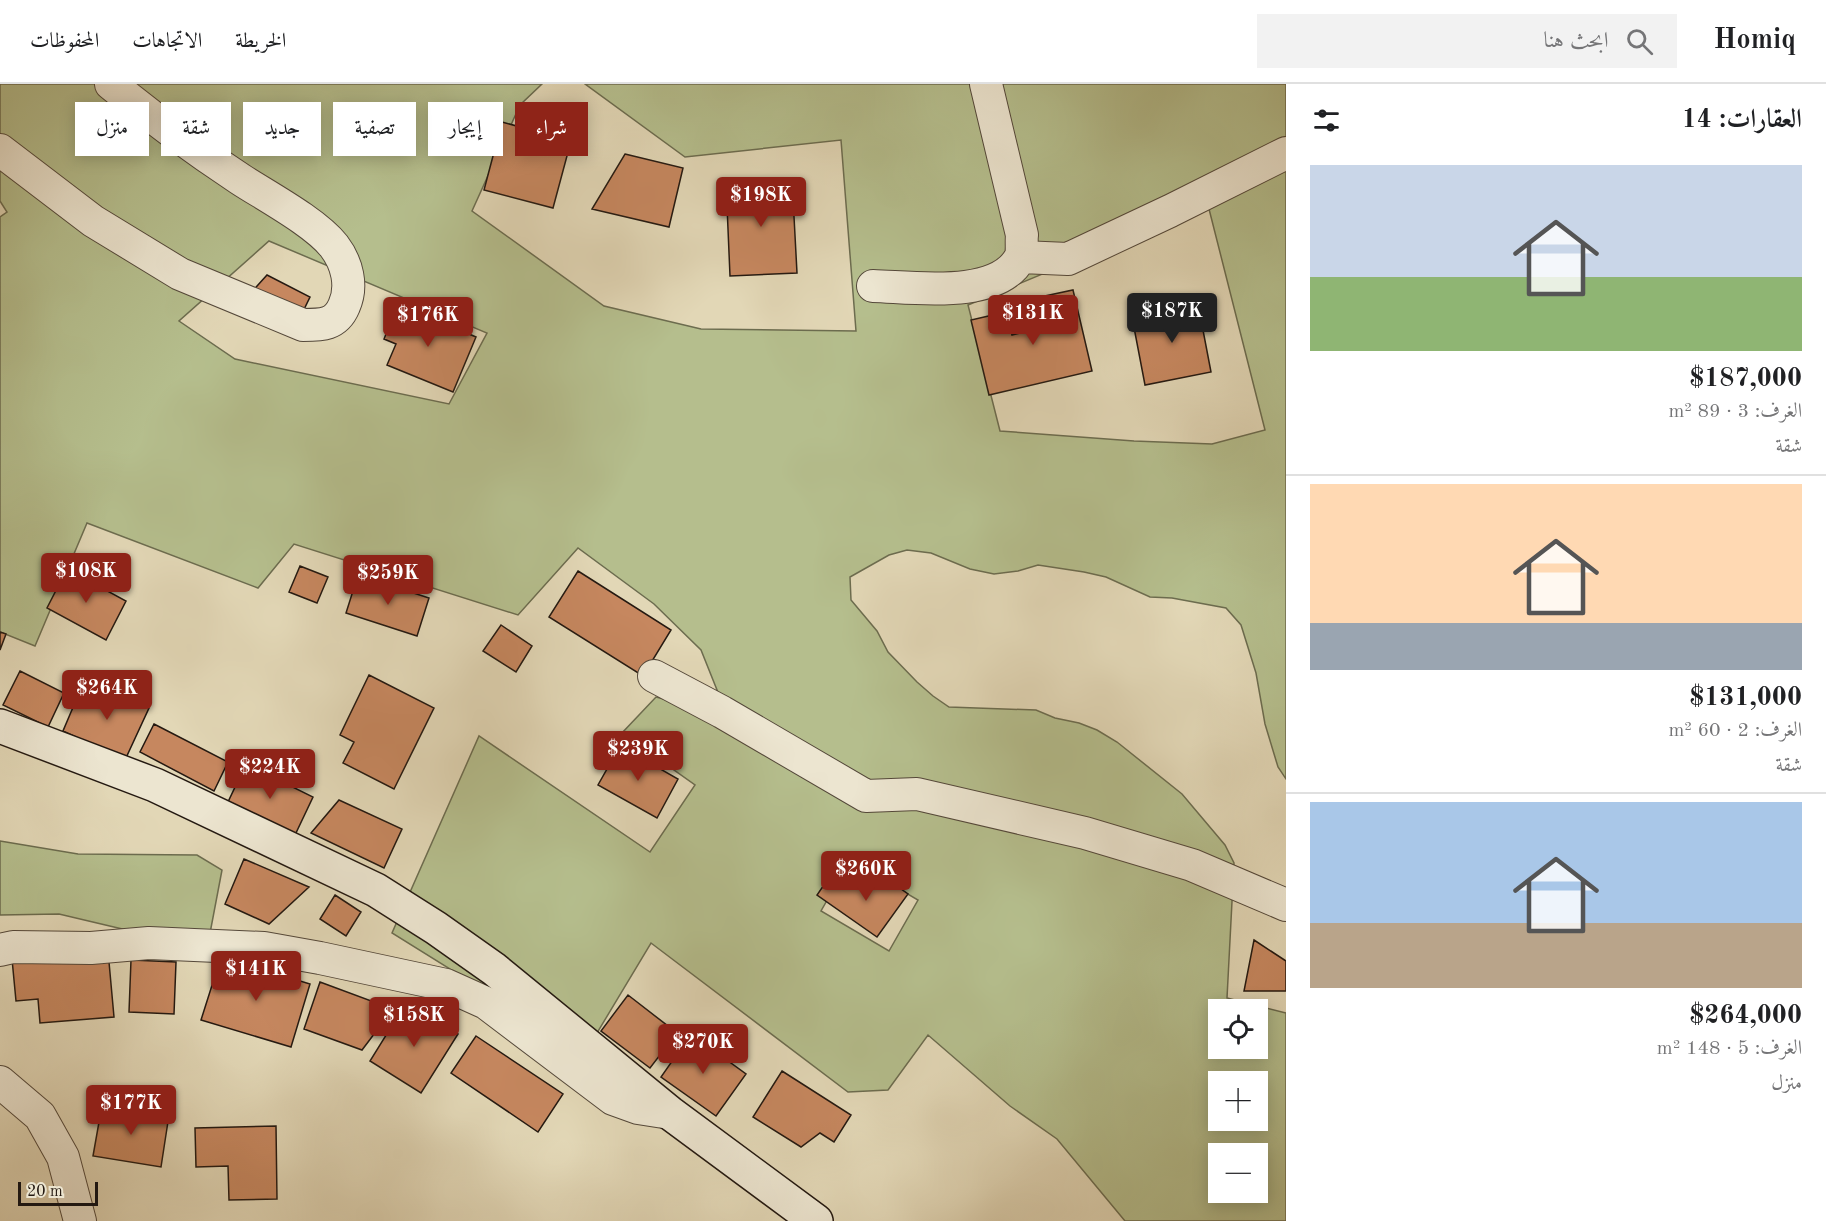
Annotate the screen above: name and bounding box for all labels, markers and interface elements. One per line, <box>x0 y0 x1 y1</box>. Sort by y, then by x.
search box <box>1257 14 1677 68</box>
icon: search <box>1623 25 1656 58</box>
text: Homiq <box>1713 27 1796 55</box>
text: ابحث هنا <box>1544 30 1608 52</box>
text: المحفوظات <box>30 31 99 52</box>
text: الاتجاهات <box>132 31 202 52</box>
text: الخريطة <box>235 31 286 52</box>
chip: منزل <box>75 102 149 156</box>
chip: شقة <box>161 102 231 156</box>
chip: جديد <box>243 102 321 156</box>
chip: تصفية <box>333 102 416 156</box>
chip: إيجار <box>428 102 503 156</box>
chip: شراء <box>515 102 588 156</box>
icon: filters <box>1310 104 1343 137</box>
text: العقارات: 14 <box>1682 107 1802 133</box>
pin: $198K <box>719 177 803 228</box>
text: $198K <box>730 186 792 206</box>
icon: home <box>1502 204 1610 312</box>
pin: $187K <box>1130 293 1214 344</box>
pin: $131K <box>991 295 1075 346</box>
pin: $176K <box>386 297 470 348</box>
text: $187K <box>1141 302 1203 322</box>
text: $131K <box>1002 304 1064 324</box>
text: $176K <box>397 306 459 326</box>
text: $187,000 <box>1689 366 1802 392</box>
text: الغرف: 3 · 89 m² <box>1668 402 1802 422</box>
text: شقة <box>1776 437 1802 457</box>
icon: home <box>1502 523 1610 631</box>
pin: $108K <box>44 553 128 604</box>
pin: $259K <box>346 555 430 606</box>
text: $108K <box>55 562 117 582</box>
text: $259K <box>357 564 419 584</box>
pin: $264K <box>65 670 149 721</box>
text: $264K <box>76 679 138 699</box>
text: $131,000 <box>1689 685 1802 711</box>
text: الغرف: 2 · 60 m² <box>1668 721 1802 741</box>
pin: $239K <box>596 731 680 782</box>
text: $239K <box>607 740 669 760</box>
pin: $224K <box>228 749 312 800</box>
text: شقة <box>1776 756 1802 776</box>
text: $224K <box>239 758 301 778</box>
icon: home <box>1502 841 1610 949</box>
pin: $260K <box>824 851 908 902</box>
text: $260K <box>835 860 897 880</box>
pin: $141K <box>214 951 298 1002</box>
text: $141K <box>225 960 287 980</box>
pin: $158K <box>372 997 456 1048</box>
map controls <box>1208 999 1268 1203</box>
button: locate <box>1208 999 1268 1059</box>
text: $264,000 <box>1689 1003 1802 1029</box>
text: $158K <box>383 1006 445 1026</box>
pin: $270K <box>661 1024 745 1075</box>
text: $270K <box>672 1033 734 1053</box>
text: الغرف: 5 · 148 m² <box>1657 1039 1802 1059</box>
button: + <box>1208 1071 1268 1131</box>
text: منزل <box>1771 1074 1802 1094</box>
pin: $177K <box>89 1085 173 1136</box>
text: $177K <box>100 1094 162 1114</box>
button: − <box>1208 1143 1268 1203</box>
scale bar <box>18 1179 98 1206</box>
text: 20 m <box>27 1184 63 1200</box>

